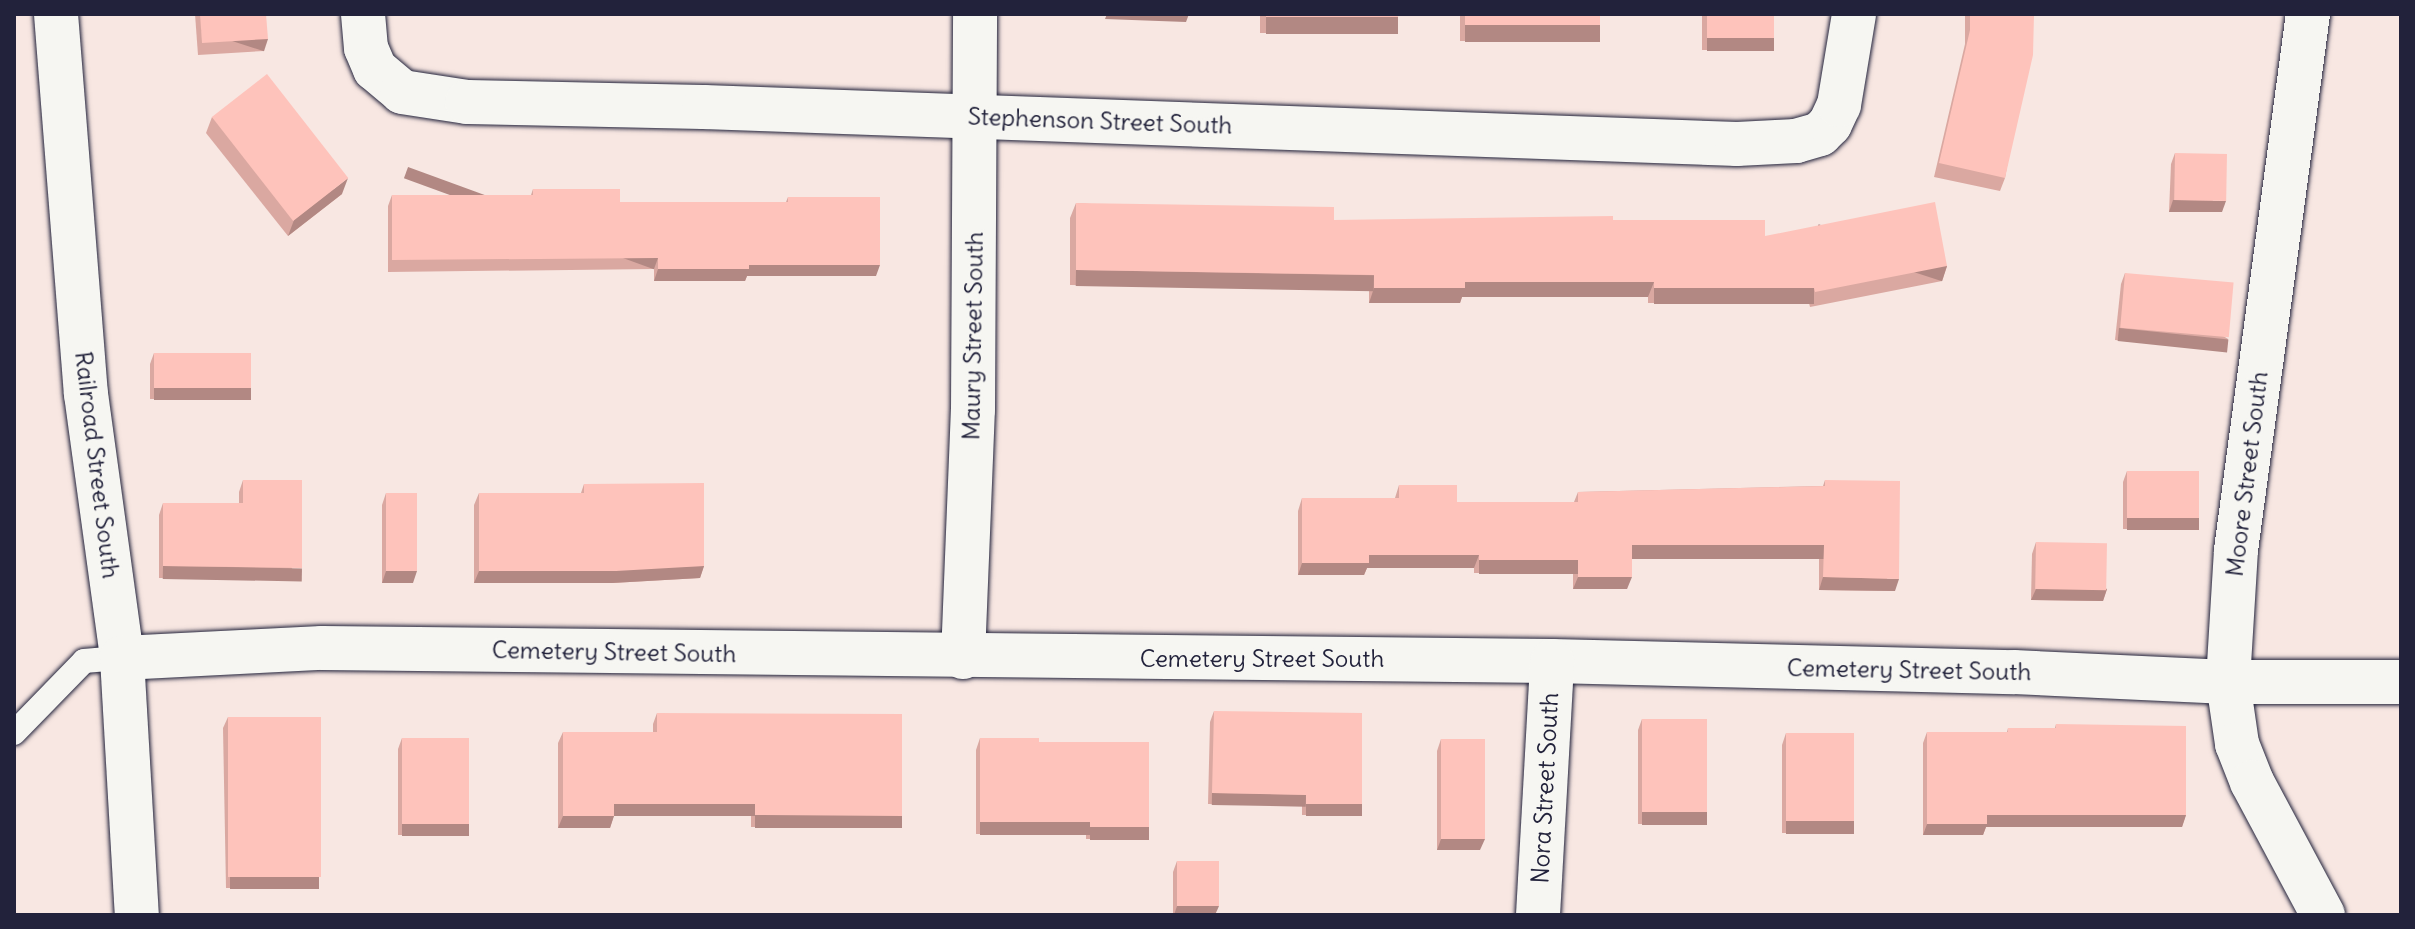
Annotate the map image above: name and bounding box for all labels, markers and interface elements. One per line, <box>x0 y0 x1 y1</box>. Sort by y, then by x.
street label: Stephenson Street South <box>967 102 1233 140</box>
street label: Maury Street South <box>957 231 989 441</box>
street label: Railroad Street South <box>69 350 125 580</box>
street label: Moore Street South <box>2220 370 2274 578</box>
street label: Cemetery Street South <box>491 635 737 669</box>
street label: Cemetery Street South <box>1140 645 1384 673</box>
street label: Cemetery Street South <box>1786 653 2032 687</box>
street label: Nora Street South <box>1526 692 1564 884</box>

